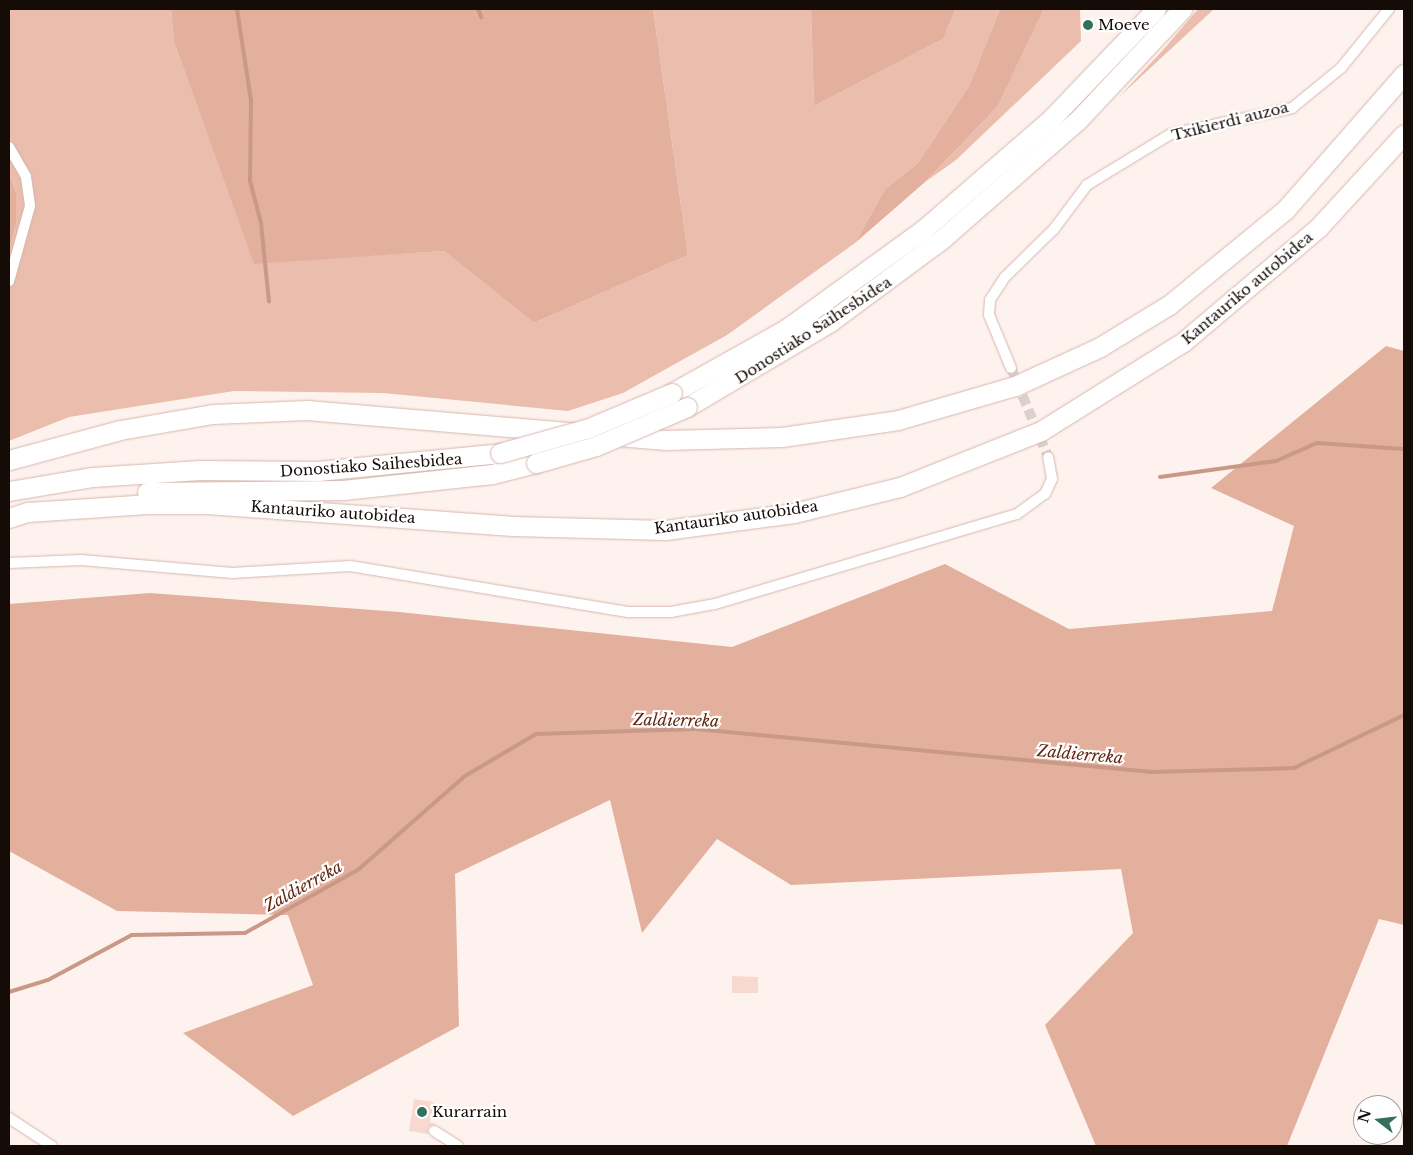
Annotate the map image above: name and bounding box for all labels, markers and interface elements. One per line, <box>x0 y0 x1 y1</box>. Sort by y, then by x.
place label: Moeve <box>1098 16 1150 34</box>
marker: Moeve <box>1082 19 1094 31</box>
street label: Txikierdi auzoa <box>1170 98 1290 144</box>
street label: Kantauriko autobidea <box>1178 228 1316 348</box>
street label: Donostiako Saihesbidea <box>731 273 895 387</box>
street label: Donostiako Saihesbidea <box>279 450 463 480</box>
street label: Kantauriko autobidea <box>250 497 416 527</box>
street label: Kantauriko autobidea <box>653 497 819 537</box>
water label: Zaldierreka <box>633 710 719 730</box>
water label: Zaldierreka <box>1036 741 1124 767</box>
water label: Zaldierreka <box>261 857 345 915</box>
north arrow <box>1353 1095 1403 1145</box>
place label: Kurarrain <box>432 1103 507 1121</box>
marker: Kurarrain <box>416 1106 428 1118</box>
text: N <box>1354 1107 1375 1125</box>

